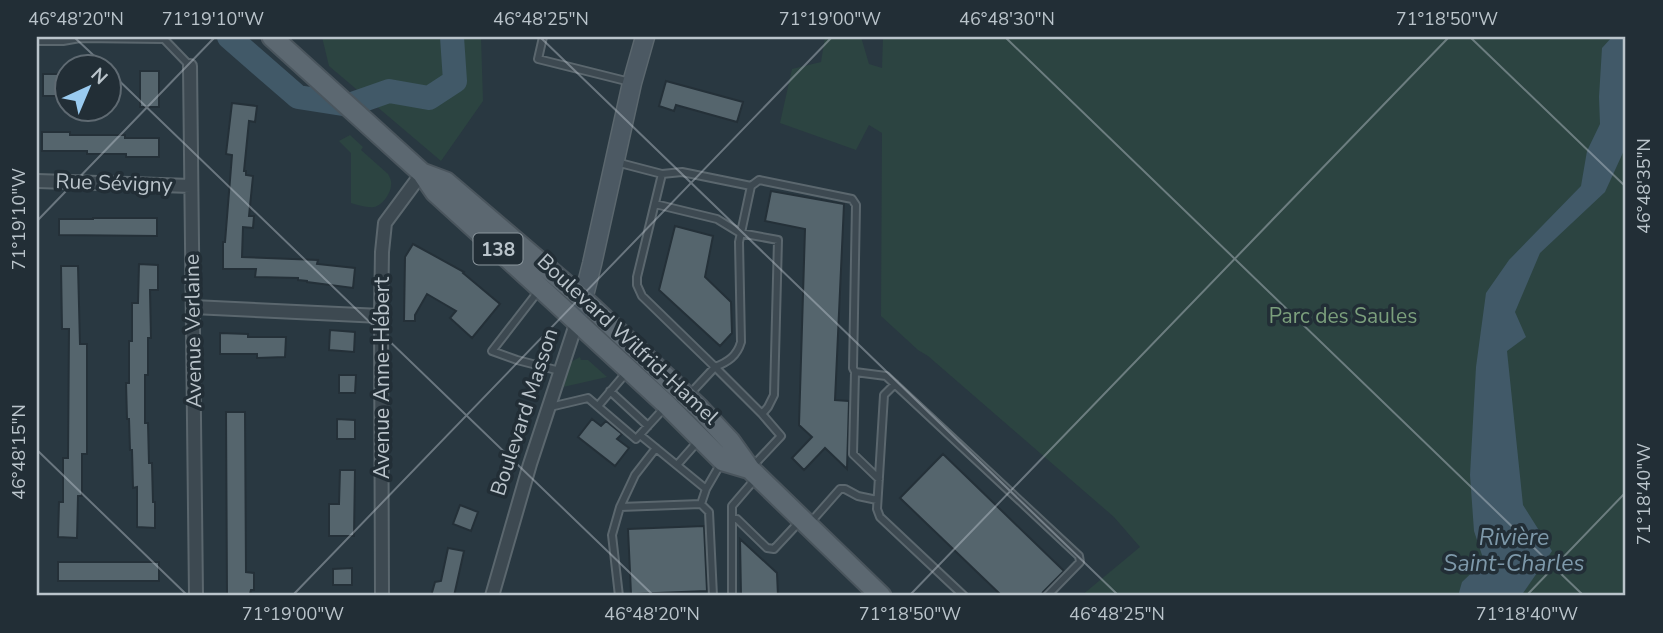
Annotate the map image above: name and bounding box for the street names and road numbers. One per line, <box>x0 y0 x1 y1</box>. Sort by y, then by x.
street label: Rue Sévigny <box>55 167 173 199</box>
road number: 138 <box>474 233 522 264</box>
street label: Boulevard Wilfrid-Hamel <box>531 247 725 431</box>
street label: Avenue Verlaine <box>178 254 208 408</box>
street label: Avenue Anne-Hébert <box>368 276 396 479</box>
street label: Boulevard Masson <box>484 325 564 499</box>

